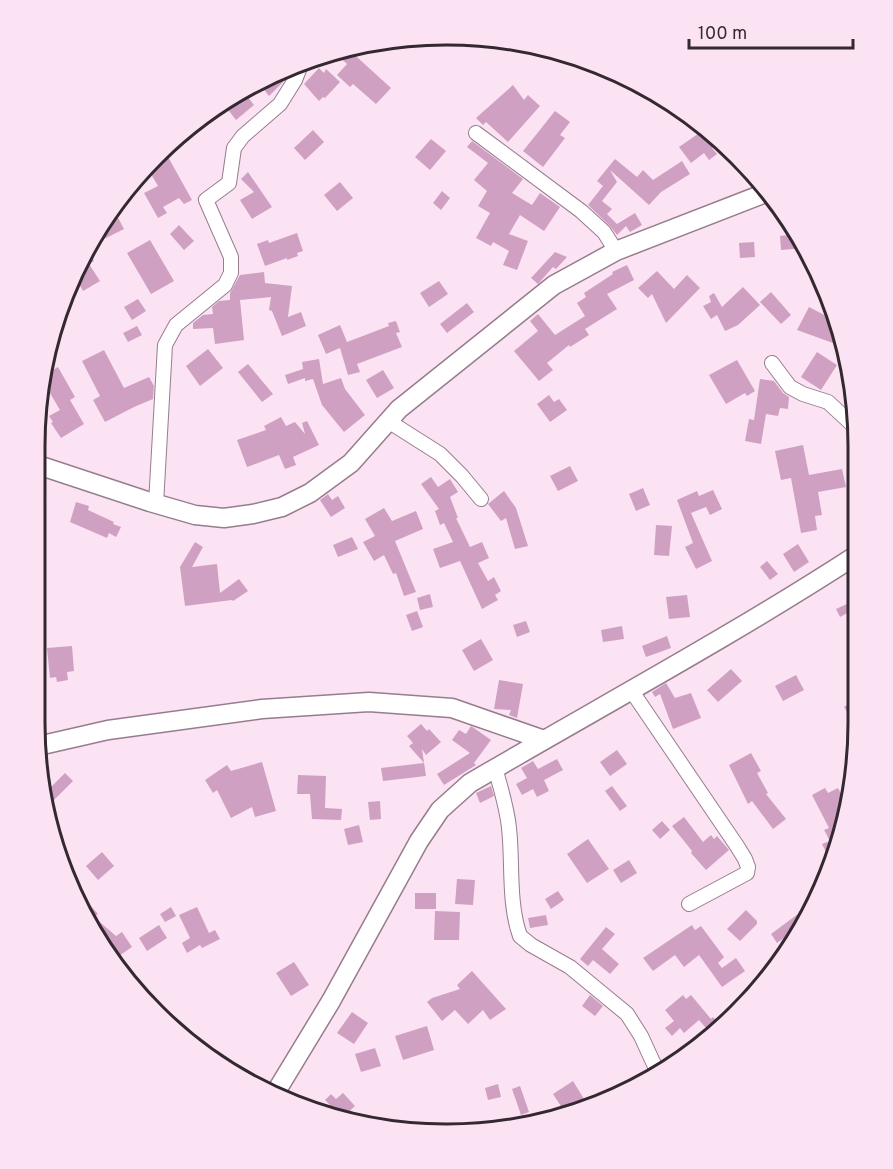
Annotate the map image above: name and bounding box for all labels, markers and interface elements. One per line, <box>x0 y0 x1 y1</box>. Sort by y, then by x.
scale bar <box>689 12 852 50</box>
text: 100 m <box>698 23 747 46</box>

